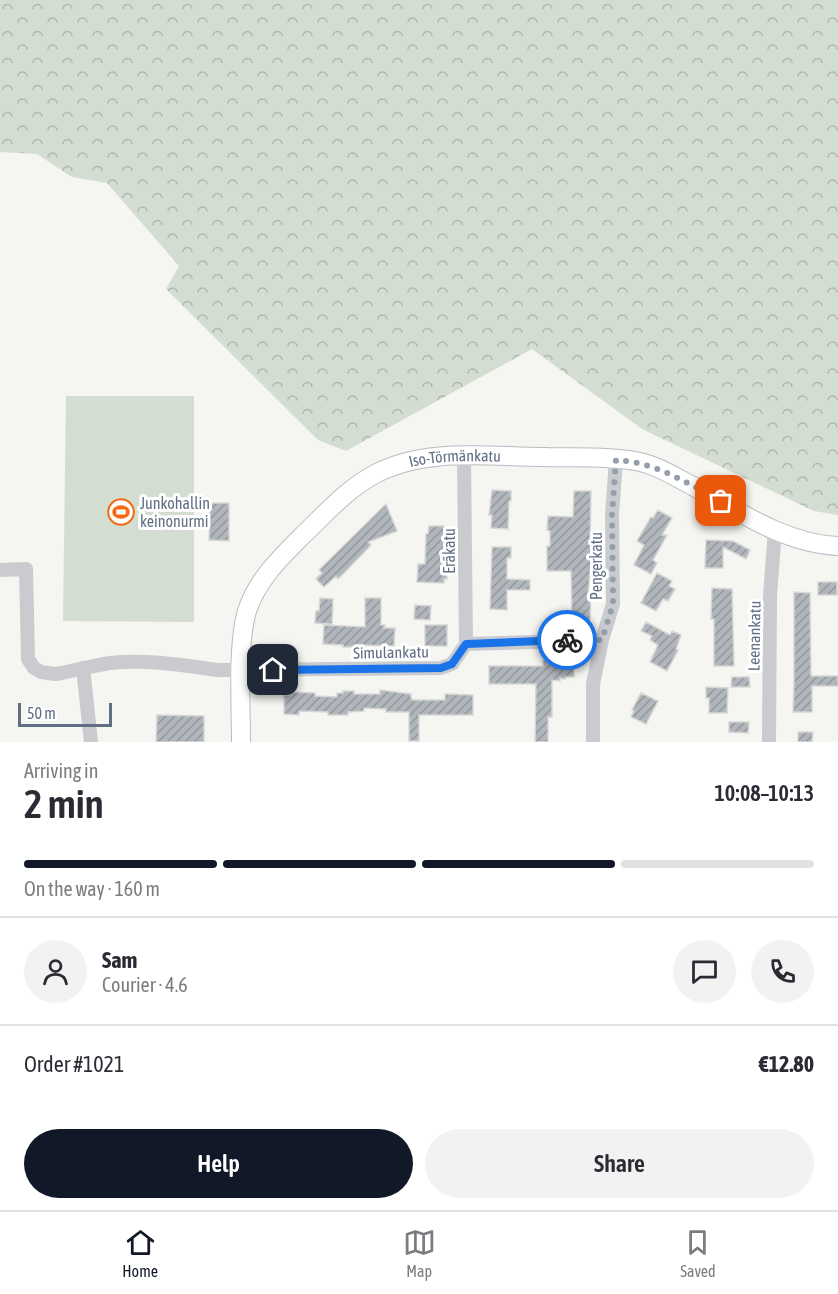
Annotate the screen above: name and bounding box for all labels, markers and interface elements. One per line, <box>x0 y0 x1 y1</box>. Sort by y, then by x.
street label: Iso-Törmänkatu <box>407 446 501 470</box>
pin <box>695 475 746 526</box>
icon: bag <box>704 484 737 517</box>
place label: Junkohallin keinonurmi <box>140 494 210 530</box>
sports icon: Junkohallin keinonurmi <box>106 497 136 527</box>
street label: Eräkatu <box>440 528 458 574</box>
street label: Pengerkatu <box>587 532 606 600</box>
street label: Leenankatu <box>744 601 764 671</box>
courier <box>537 610 597 670</box>
icon: bike <box>551 624 584 657</box>
street label: Simulankatu <box>353 642 429 662</box>
pin <box>247 644 298 695</box>
icon: home <box>256 653 289 686</box>
scale bar <box>18 700 112 728</box>
text: 50 m <box>27 704 56 722</box>
text: Arriving in <box>24 759 98 782</box>
text: 10:08–10:13 <box>714 780 814 806</box>
text: 2 min <box>24 782 104 826</box>
text: On the way · 160 m <box>24 877 160 900</box>
button: person <box>24 940 87 1003</box>
button: chat <box>673 940 736 1003</box>
button: phone <box>751 940 814 1003</box>
text: Sam <box>102 947 137 973</box>
text: Courier · 4.6 <box>102 973 188 996</box>
text: Order #1021 <box>24 1051 124 1077</box>
text: €12.80 <box>759 1051 814 1077</box>
button: Help <box>24 1129 413 1198</box>
button: Share <box>425 1129 814 1198</box>
tab: Home <box>122 1226 158 1280</box>
tab: Map <box>403 1226 436 1280</box>
tab: Saved <box>680 1226 716 1280</box>

